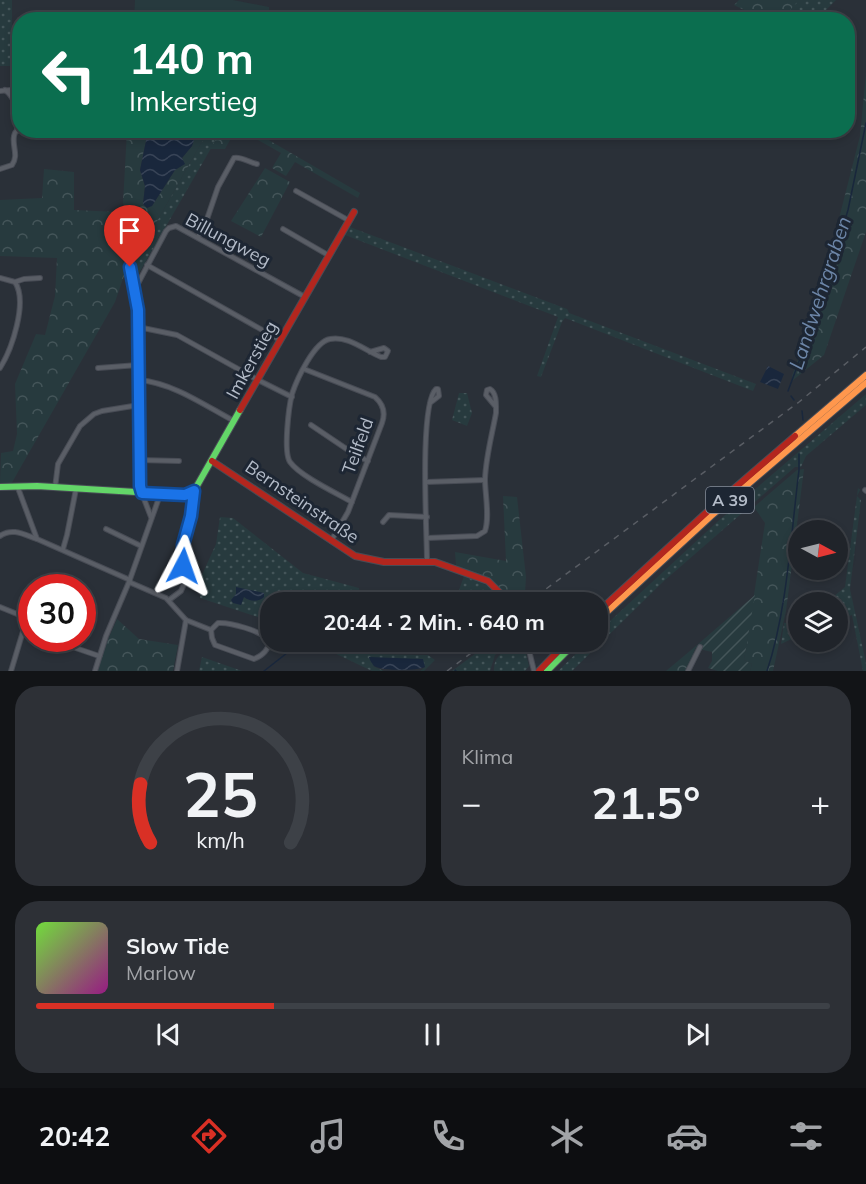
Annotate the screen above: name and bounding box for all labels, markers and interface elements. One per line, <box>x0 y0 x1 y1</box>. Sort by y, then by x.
text: 140 m <box>129 32 254 85</box>
icon: left <box>30 36 108 114</box>
text: Imkerstieg <box>129 84 258 118</box>
pin <box>104 205 155 267</box>
street label: Billungweg <box>182 208 275 272</box>
water label: Landwehrgraben <box>783 213 856 373</box>
icon: arrive <box>113 214 146 247</box>
street label: Imkerstieg <box>221 317 282 403</box>
street label: Teilfeld <box>337 414 378 477</box>
street label: Bernsteinstraße <box>241 455 364 548</box>
road number: A 39 <box>706 487 754 513</box>
north arrow <box>788 520 848 580</box>
map controls <box>788 520 848 652</box>
position arrow <box>151 534 215 598</box>
speed limit sign: 30 <box>18 574 96 652</box>
button: layers <box>788 592 848 652</box>
text: 20:44 · 2 Min. · 640 m <box>323 608 545 636</box>
text: Klima <box>462 744 513 769</box>
text: 25 <box>183 754 258 833</box>
text: 21.5° <box>591 774 700 830</box>
text: − <box>462 782 481 823</box>
text: + <box>810 782 830 823</box>
text: km/h <box>196 826 244 853</box>
text: Slow Tide <box>126 932 229 960</box>
text: Marlow <box>126 960 196 985</box>
icon: previous <box>152 1018 185 1051</box>
icon: pause <box>416 1018 449 1051</box>
icon: next <box>681 1018 714 1051</box>
icon: directions <box>188 1115 230 1157</box>
icon: music <box>307 1115 349 1157</box>
icon: phone <box>427 1115 469 1157</box>
icon: climate <box>546 1115 588 1157</box>
icon: car <box>666 1115 708 1157</box>
icon: filters <box>785 1115 827 1157</box>
text: 20:42 <box>39 1119 110 1153</box>

